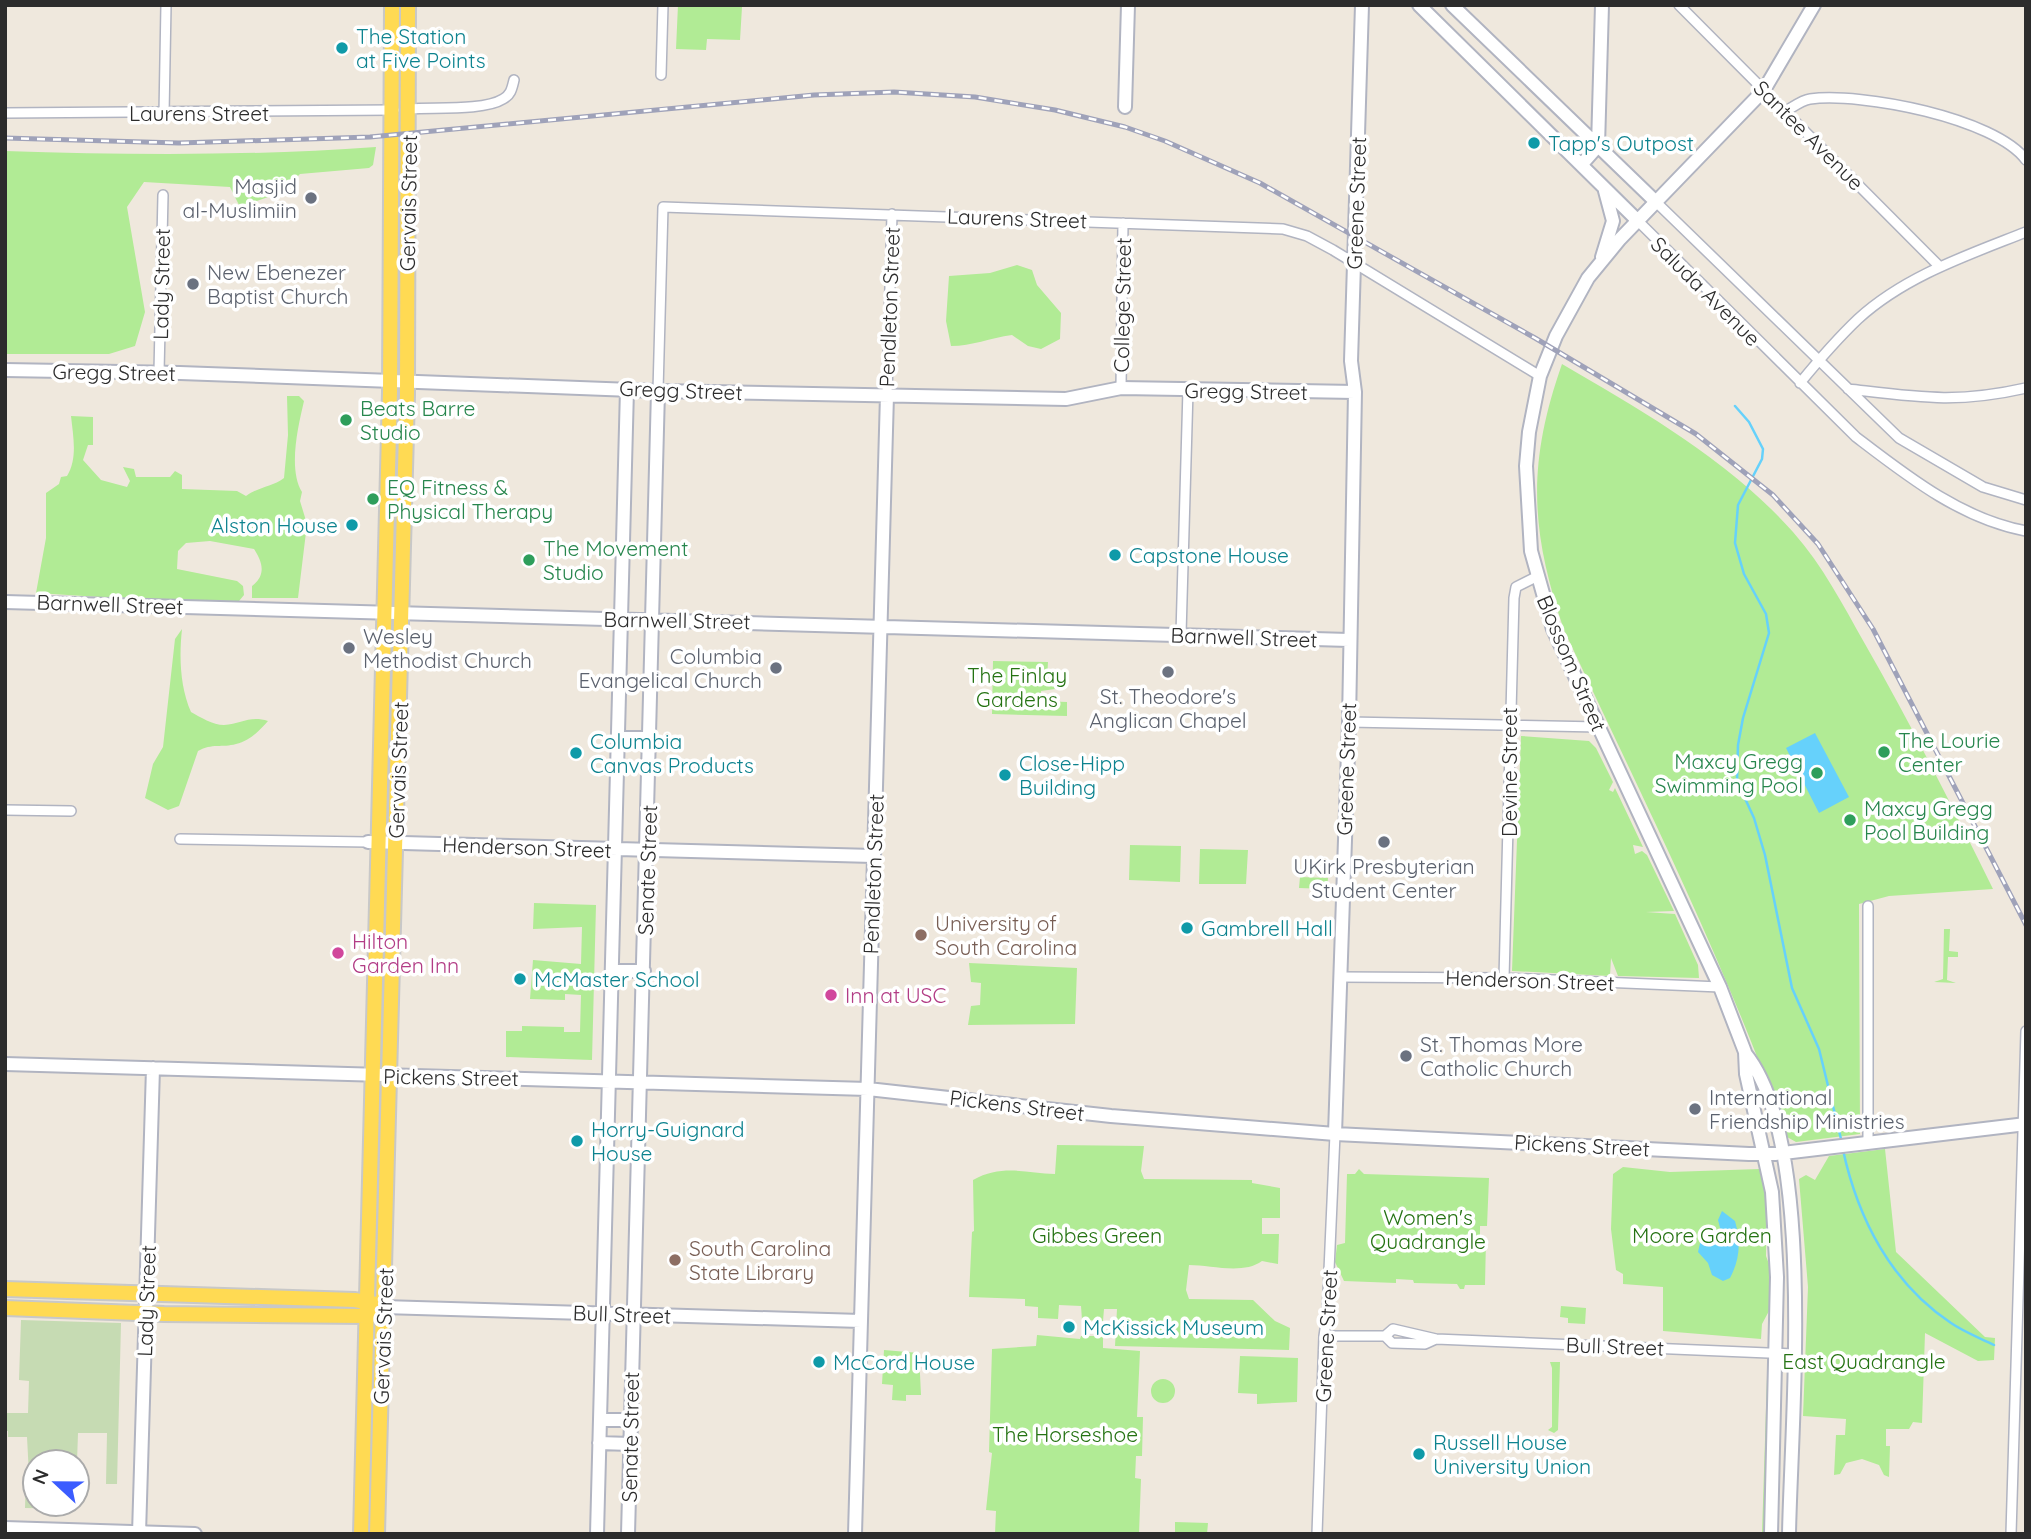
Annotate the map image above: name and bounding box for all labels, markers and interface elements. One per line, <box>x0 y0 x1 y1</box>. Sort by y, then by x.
place label: The Station at Five Points <box>356 23 486 73</box>
marker: The Station at Five Points <box>334 40 350 56</box>
street label: Santee Avenue <box>1749 75 1869 195</box>
street label: Laurens Street <box>129 100 269 126</box>
place label: Tapp's Outpost <box>1548 130 1694 156</box>
street label: Gervais Street <box>394 134 422 272</box>
marker: Tapp's Outpost <box>1526 135 1542 151</box>
street label: Greene Street <box>1341 136 1371 270</box>
place label: Masjid al-Muslimiin <box>182 173 297 223</box>
marker: Masjid al-Muslimiin <box>303 190 319 206</box>
street label: Laurens Street <box>946 203 1088 233</box>
street label: Pendleton Street <box>873 226 905 388</box>
street label: Lady Street <box>147 228 175 340</box>
street label: Saluda Avenue <box>1646 231 1766 351</box>
street label: College Street <box>1108 237 1136 373</box>
place label: New Ebenezer Baptist Church <box>207 259 348 309</box>
marker: New Ebenezer Baptist Church <box>185 276 201 292</box>
street label: Gregg Street <box>52 358 176 386</box>
street label: Gregg Street <box>619 375 743 405</box>
street label: Gregg Street <box>1184 377 1308 405</box>
place label: Beats Barre Studio <box>360 395 475 445</box>
marker: Beats Barre Studio <box>338 412 354 428</box>
place label: EQ Fitness & Physical Therapy <box>387 474 553 524</box>
marker: EQ Fitness & Physical Therapy <box>365 491 381 507</box>
place label: Alston House <box>211 512 338 538</box>
marker: Alston House <box>344 517 360 533</box>
place label: The Movement Studio <box>543 535 688 585</box>
place label: Capstone House <box>1129 542 1289 568</box>
marker: Capstone House <box>1107 547 1123 563</box>
marker: The Movement Studio <box>521 552 537 568</box>
street label: Barnwell Street <box>36 588 184 620</box>
street label: Blossom Street <box>1532 591 1612 735</box>
street label: Barnwell Street <box>603 606 751 634</box>
street label: Barnwell Street <box>1170 621 1318 653</box>
place label: Wesley Methodist Church <box>363 623 532 673</box>
marker: Wesley Methodist Church <box>341 640 357 656</box>
place label: Columbia Evangelical Church <box>578 643 762 693</box>
marker: Columbia Evangelical Church <box>768 660 784 676</box>
park label: The Finlay Gardens <box>967 662 1067 712</box>
marker: St. Theodore's Anglican Chapel <box>1160 664 1176 680</box>
place label: St. Theodore's Anglican Chapel <box>1089 683 1247 733</box>
street label: Gervais Street <box>383 701 413 839</box>
street label: Greene Street <box>1331 702 1361 836</box>
street label: Devine Street <box>1496 707 1522 837</box>
place label: The Lourie Center <box>1898 727 2000 777</box>
place label: Columbia Canvas Products <box>590 728 754 778</box>
marker: The Lourie Center <box>1876 744 1892 760</box>
marker: Columbia Canvas Products <box>568 745 584 761</box>
place label: Maxcy Gregg Swimming Pool <box>1655 748 1803 798</box>
place label: Close-Hipp Building <box>1019 750 1125 800</box>
marker: Maxcy Gregg Swimming Pool <box>1809 765 1825 781</box>
marker: Close-Hipp Building <box>997 767 1013 783</box>
street label: Pendleton Street <box>857 793 889 955</box>
place label: Maxcy Gregg Pool Building <box>1864 795 1993 845</box>
street label: Senate Street <box>632 804 662 936</box>
marker: Maxcy Gregg Pool Building <box>1842 812 1858 828</box>
street label: Henderson Street <box>442 831 612 863</box>
marker: UKirk Presbyterian Student Center <box>1376 834 1392 850</box>
place label: UKirk Presbyterian Student Center <box>1293 853 1475 903</box>
place label: University of South Carolina <box>935 910 1077 960</box>
place label: Gambrell Hall <box>1201 915 1333 941</box>
marker: Gambrell Hall <box>1179 920 1195 936</box>
marker: University of South Carolina <box>913 927 929 943</box>
place label: Hilton Garden Inn <box>352 928 459 978</box>
marker: Hilton Garden Inn <box>330 945 346 961</box>
street label: Henderson Street <box>1445 964 1615 996</box>
place label: McMaster School <box>534 966 700 992</box>
marker: McMaster School <box>512 971 528 987</box>
place label: Inn at USC <box>845 982 946 1008</box>
marker: Inn at USC <box>823 987 839 1003</box>
place label: St. Thomas More Catholic Church <box>1420 1031 1583 1081</box>
marker: St. Thomas More Catholic Church <box>1398 1048 1414 1064</box>
street label: Pickens Street <box>383 1063 519 1091</box>
street label: Pickens Street <box>948 1084 1086 1126</box>
place label: International Friendship Ministries <box>1709 1084 1905 1134</box>
marker: International Friendship Ministries <box>1687 1101 1703 1117</box>
place label: Horry-Guignard House <box>591 1116 744 1166</box>
street label: Pickens Street <box>1514 1128 1650 1162</box>
marker: Horry-Guignard House <box>569 1133 585 1149</box>
park label: Women's Quadrangle <box>1370 1204 1486 1254</box>
park label: Gibbes Green <box>1032 1222 1162 1248</box>
park label: Moore Garden <box>1632 1222 1772 1248</box>
place label: South Carolina State Library <box>689 1235 831 1285</box>
street label: Lady Street <box>131 1245 161 1357</box>
marker: South Carolina State Library <box>667 1252 683 1268</box>
street label: Gervais Street <box>368 1267 398 1405</box>
street label: Greene Street <box>1310 1269 1342 1403</box>
street label: Bull Street <box>572 1299 672 1329</box>
place label: McKissick Museum <box>1083 1314 1264 1340</box>
marker: McKissick Museum <box>1061 1319 1077 1335</box>
street label: Bull Street <box>1565 1331 1665 1361</box>
park label: East Quadrangle <box>1782 1348 1946 1374</box>
place label: McCord House <box>833 1349 975 1375</box>
marker: McCord House <box>811 1354 827 1370</box>
street label: Senate Street <box>616 1372 644 1502</box>
park label: The Horseshoe <box>992 1421 1138 1447</box>
place label: Russell House University Union <box>1433 1429 1591 1479</box>
marker: Russell House University Union <box>1411 1446 1427 1462</box>
north arrow <box>21 1448 91 1518</box>
text: N <box>26 1466 54 1488</box>

